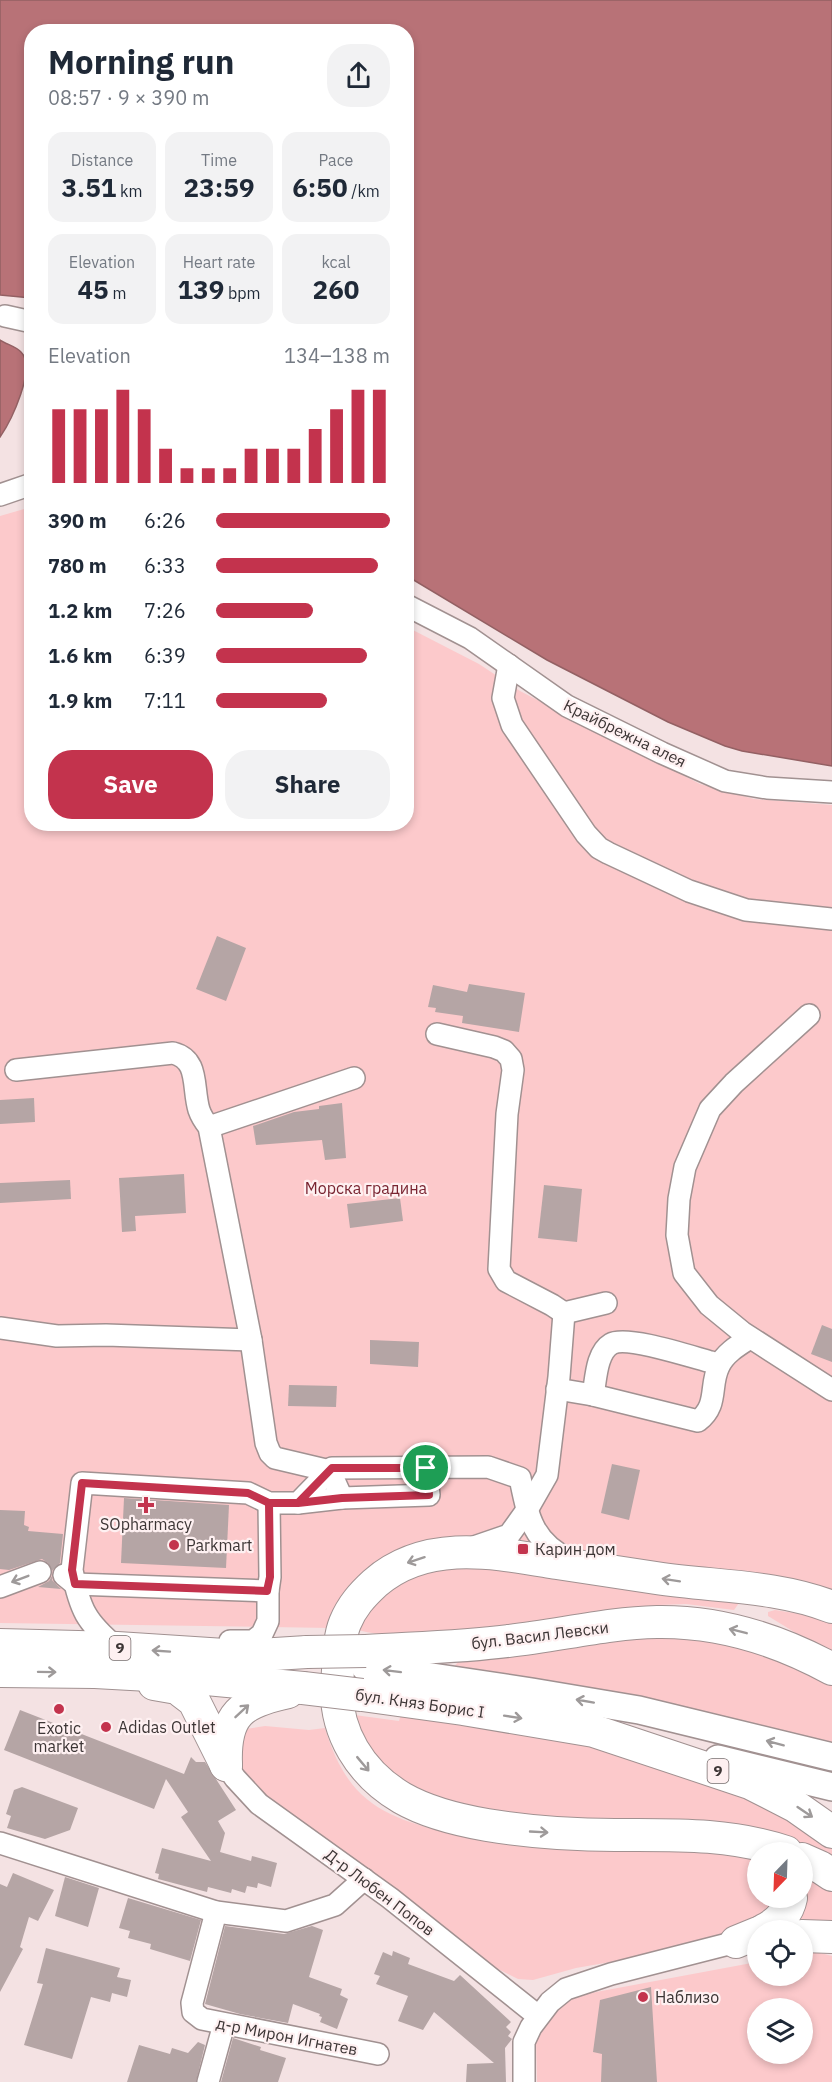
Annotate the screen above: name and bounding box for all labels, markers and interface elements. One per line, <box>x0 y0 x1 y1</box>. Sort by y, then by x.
text: Morning run <box>48 40 234 83</box>
button: share <box>327 44 390 107</box>
text: 08:57 · 9 × 390 m <box>48 84 209 111</box>
text: Distance <box>71 150 133 170</box>
text: Time <box>201 150 237 170</box>
text: Pace <box>319 150 353 170</box>
text: 3.51 <box>61 170 116 204</box>
text: 23:59 <box>184 170 254 204</box>
text: 6:50 <box>292 170 348 204</box>
text: km <box>116 181 143 201</box>
text: /km <box>348 181 380 201</box>
text: Elevation <box>69 252 135 272</box>
text: Heart rate <box>183 252 255 272</box>
text: kcal <box>321 252 351 272</box>
text: 45 <box>78 272 109 306</box>
text: 139 <box>177 272 224 306</box>
text: 260 <box>313 272 359 306</box>
text: m <box>109 283 126 303</box>
text: bpm <box>224 283 261 303</box>
text: Elevation <box>48 342 131 369</box>
text: 134–138 m <box>284 342 390 369</box>
text: 390 m <box>48 507 107 534</box>
text: 6:26 <box>144 507 186 534</box>
text: 780 m <box>48 552 107 579</box>
text: 6:33 <box>144 552 186 579</box>
text: 1.2 km <box>48 597 112 624</box>
text: 7:26 <box>144 597 186 624</box>
text: 1.6 km <box>48 642 112 669</box>
text: 6:39 <box>144 642 186 669</box>
text: 1.9 km <box>48 687 112 714</box>
text: 7:11 <box>144 687 186 714</box>
street label: Крайбрежна алея <box>560 695 690 771</box>
button: Save <box>48 750 213 819</box>
button: Share <box>225 750 390 819</box>
park label: Морска градина <box>305 1178 428 1198</box>
pin <box>400 1442 451 1493</box>
icon: arrive <box>409 1451 442 1484</box>
marker: SOpharmacy <box>139 1498 153 1512</box>
place label: SOpharmacy <box>100 1514 192 1534</box>
place label: Parkmart <box>186 1535 252 1555</box>
marker: Parkmart <box>167 1538 181 1552</box>
place label: Карин дом <box>535 1539 616 1559</box>
marker: Карин дом <box>516 1542 530 1556</box>
one-way arrow <box>407 1555 426 1566</box>
one-way arrow <box>11 1575 30 1586</box>
one-way arrow <box>661 1575 681 1586</box>
street label: бул. Васил Левски <box>470 1617 610 1653</box>
one-way arrow <box>728 1624 747 1636</box>
road number: 9 <box>110 1636 130 1660</box>
one-way arrow <box>151 1645 171 1656</box>
one-way arrow <box>383 1665 403 1676</box>
one-way arrow <box>37 1666 57 1678</box>
street label: бул. Княз Борис I <box>354 1684 486 1722</box>
one-way arrow <box>576 1695 595 1706</box>
marker: Exotic market <box>52 1702 66 1716</box>
one-way arrow <box>234 1704 249 1718</box>
one-way arrow <box>503 1712 522 1723</box>
place label: Adidas Outlet <box>118 1717 216 1737</box>
place label: Exotic market <box>34 1718 84 1756</box>
marker: Adidas Outlet <box>99 1720 113 1734</box>
one-way arrow <box>766 1736 785 1748</box>
one-way arrow <box>356 1756 370 1771</box>
road number: 9 <box>708 1759 728 1783</box>
one-way arrow <box>796 1806 812 1818</box>
one-way arrow <box>529 1827 549 1838</box>
north arrow <box>747 1842 813 1908</box>
map controls <box>747 1842 813 2064</box>
street label: Д-р Любен Попов <box>321 1844 439 1940</box>
button: locate <box>747 1920 813 1986</box>
place label: Наблизо <box>655 1987 719 2007</box>
marker: Наблизо <box>636 1990 650 2004</box>
button: layers <box>747 1998 813 2064</box>
street label: д-р Мирон Игнатев <box>215 2012 359 2060</box>

